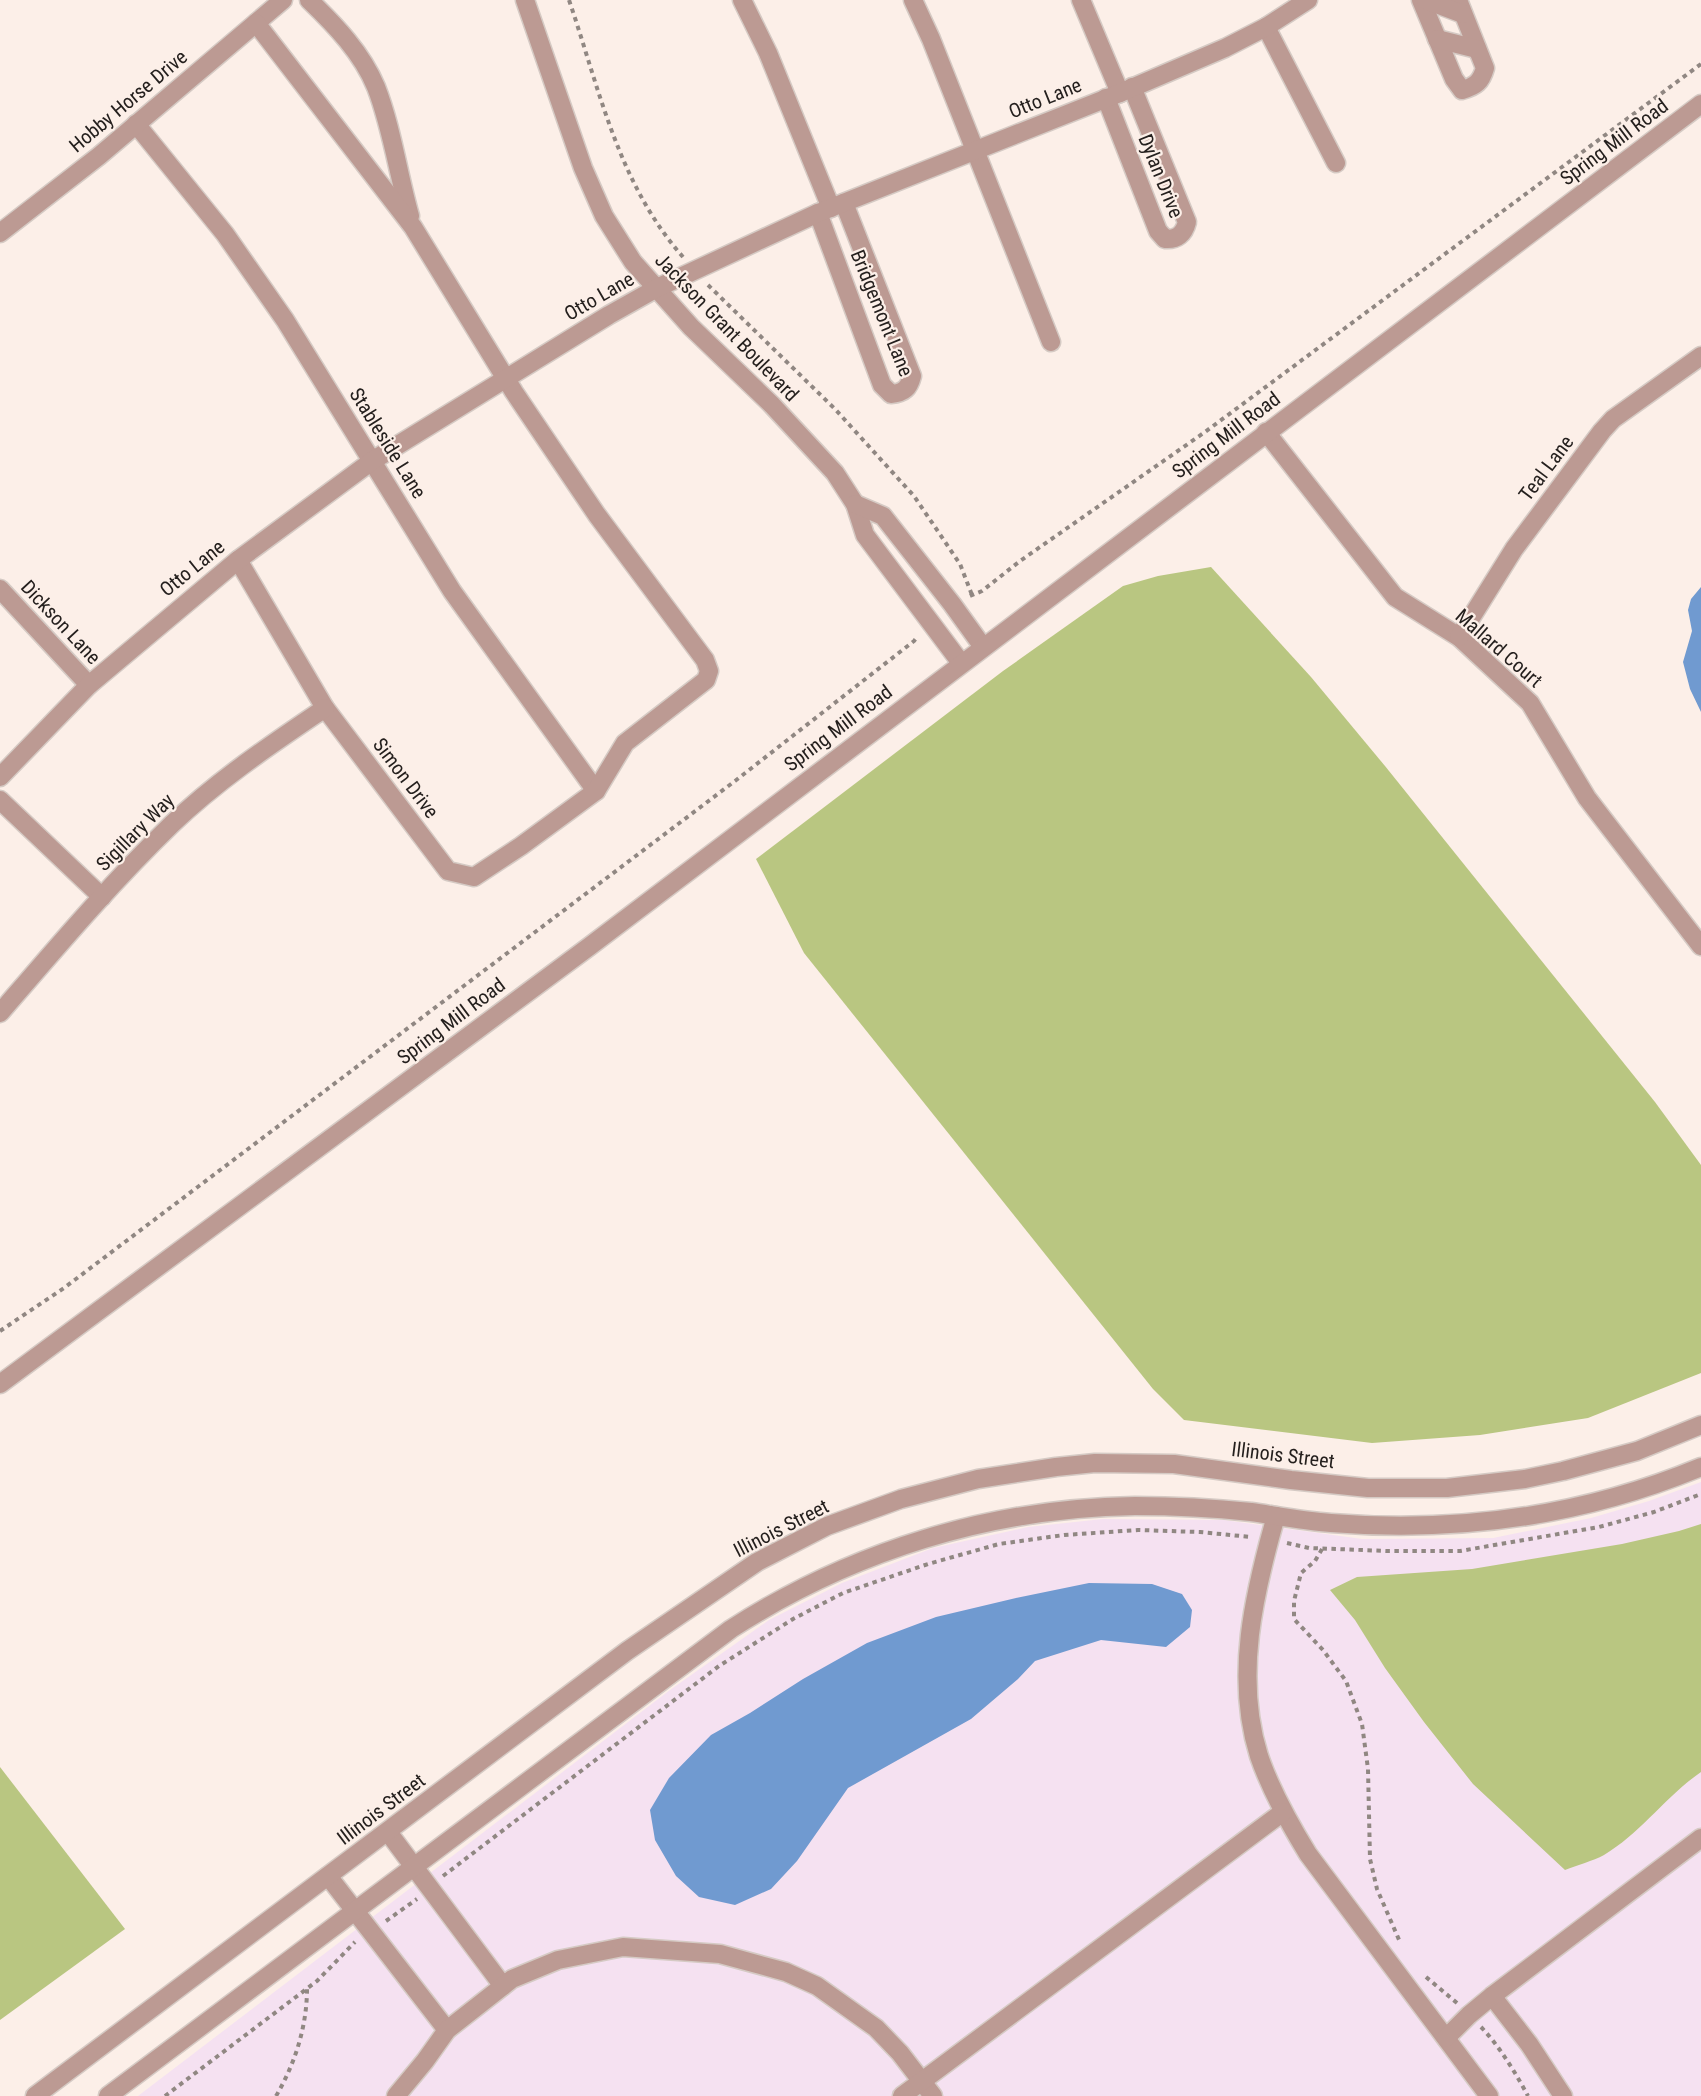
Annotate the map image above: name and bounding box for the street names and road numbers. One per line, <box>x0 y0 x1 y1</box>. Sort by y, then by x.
street label: Hobby Horse Drive <box>64 45 192 157</box>
street label: Otto Lane <box>1005 73 1085 123</box>
street label: Spring Mill Road <box>1555 94 1673 190</box>
street label: Dylan Drive <box>1133 131 1189 221</box>
street label: Bridgemont Lane <box>846 246 918 380</box>
street label: Jackson Grant Boulevard <box>650 248 804 406</box>
street label: Otto Lane <box>560 266 638 326</box>
street label: Stableside Lane <box>345 383 431 503</box>
street label: Spring Mill Road <box>1167 387 1285 483</box>
street label: Teal Lane <box>1514 431 1578 505</box>
street label: Otto Lane <box>155 535 229 601</box>
street label: Dickson Lane <box>16 575 106 669</box>
street label: Mallard Court <box>1451 604 1547 692</box>
street label: Spring Mill Road <box>779 680 897 776</box>
street label: Simon Drive <box>368 733 444 823</box>
street label: Sigillary Way <box>91 788 179 876</box>
street label: Spring Mill Road <box>392 973 510 1069</box>
street label: Illinois Street <box>1230 1437 1336 1473</box>
street label: Illinois Street <box>729 1494 833 1562</box>
street label: Illinois Street <box>332 1768 430 1850</box>

